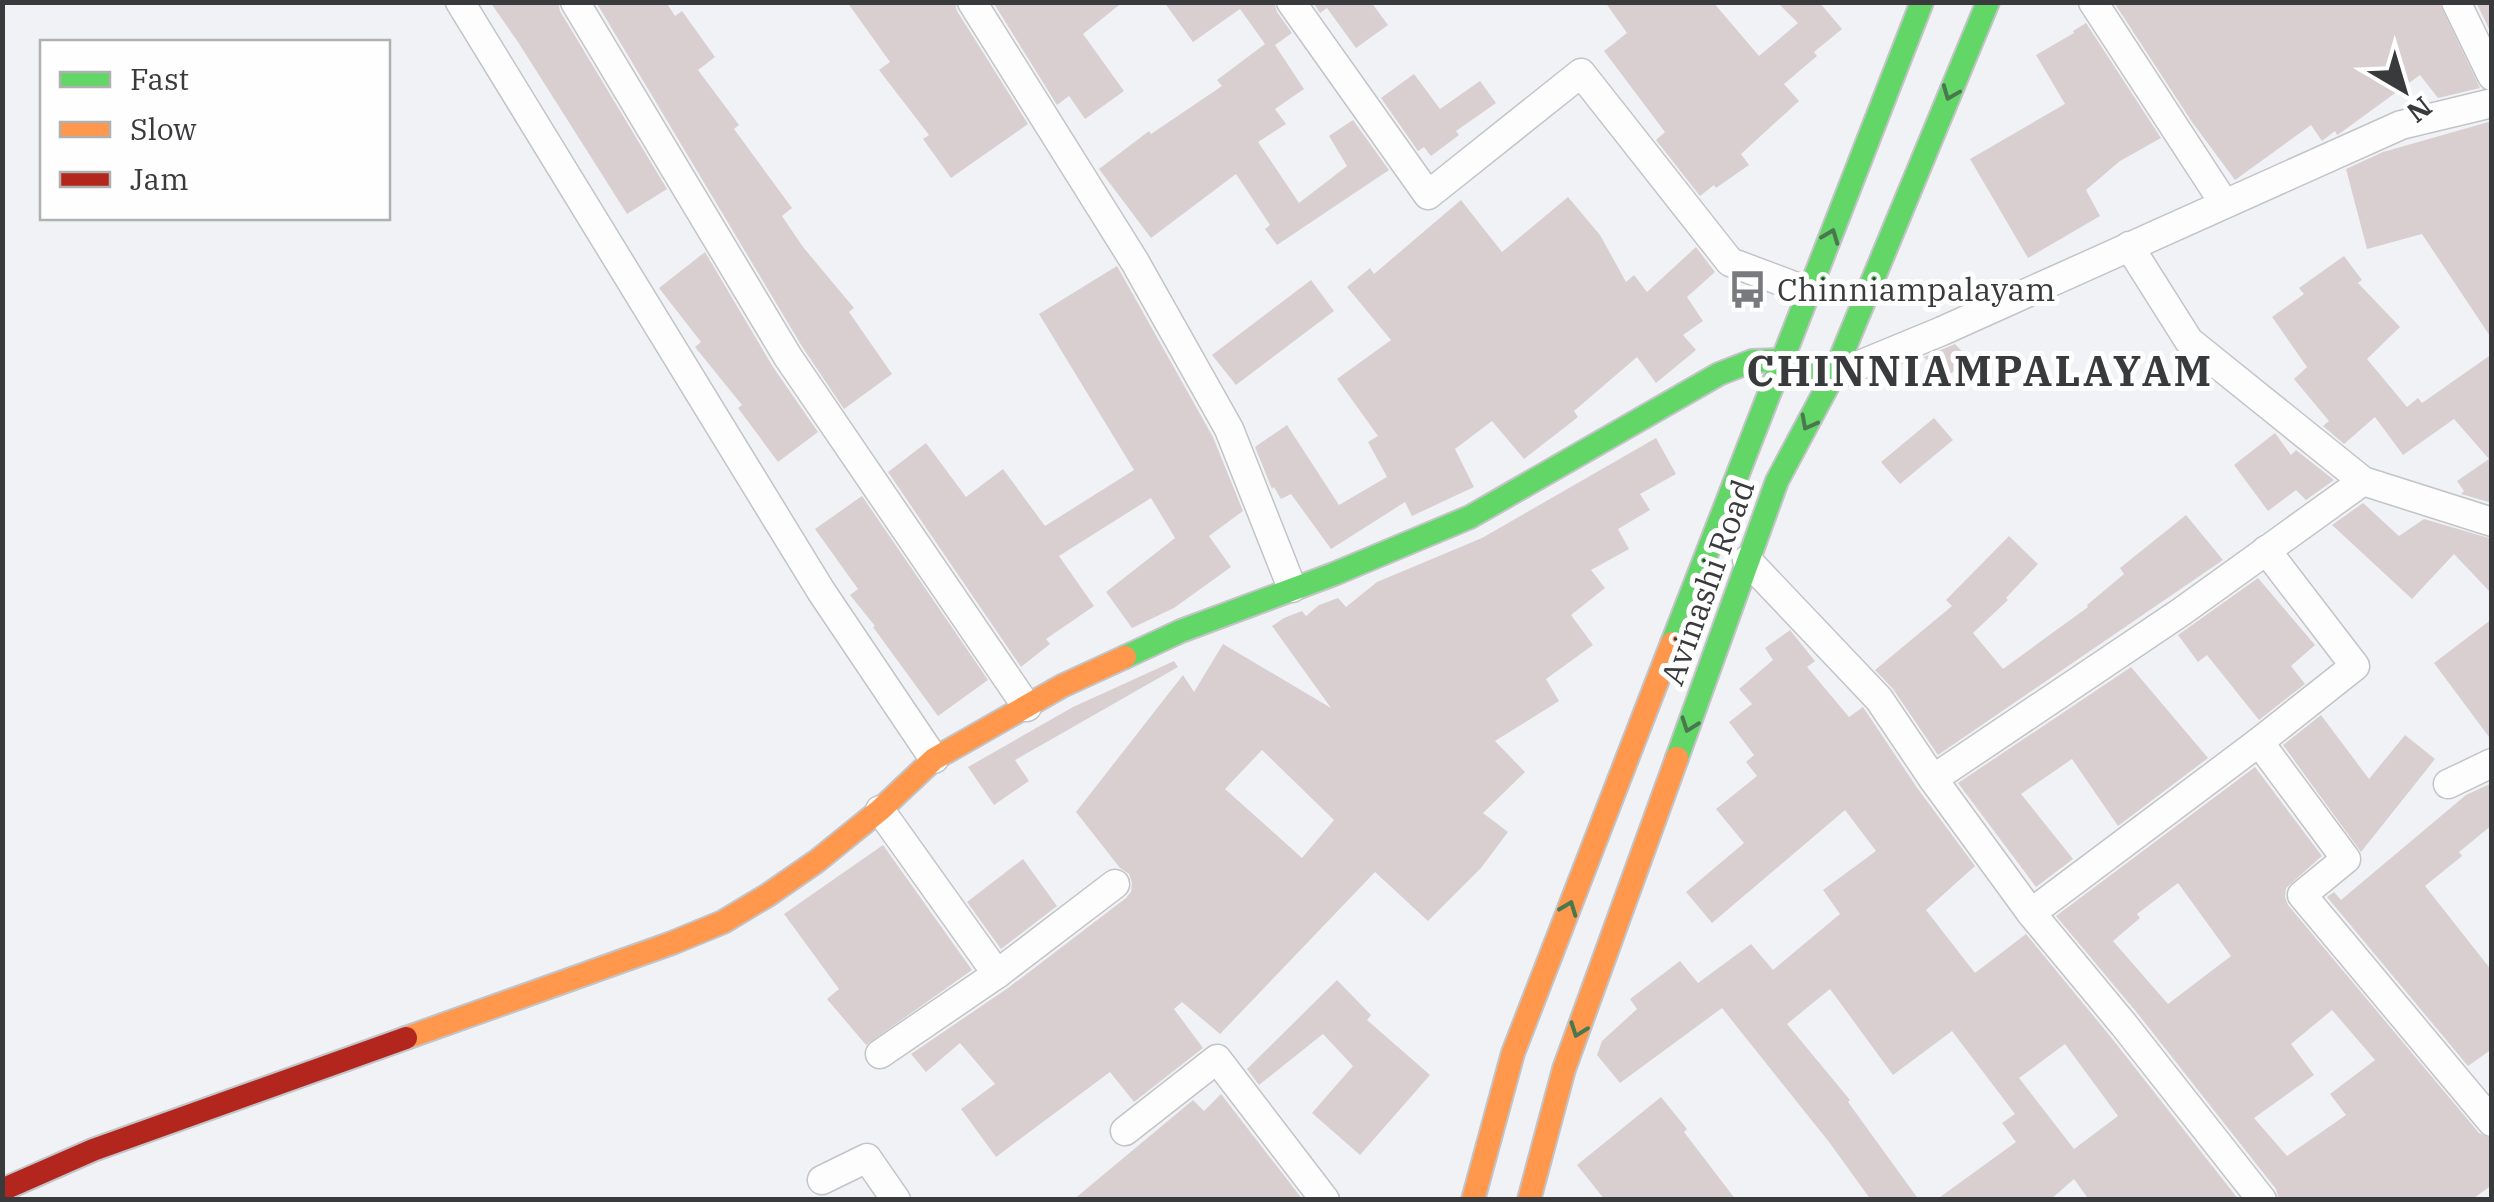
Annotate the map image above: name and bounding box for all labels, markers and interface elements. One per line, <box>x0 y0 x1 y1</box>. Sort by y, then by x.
legend <box>40 40 390 220</box>
north arrow <box>2354 40 2454 140</box>
text: Fast <box>130 59 189 98</box>
one-way arrow <box>1942 83 1962 100</box>
text: N <box>2400 89 2440 131</box>
text: Slow <box>130 109 197 148</box>
text: Jam <box>130 159 189 198</box>
one-way arrow <box>1820 229 1840 246</box>
bus stop icon: Chinniampalayam <box>1726 268 1768 310</box>
place label: Chinniampalayam <box>1777 268 2056 310</box>
district label: CHINNIAMPALAYAM <box>1746 343 2214 398</box>
one-way arrow <box>1801 412 1820 431</box>
street label: Avinashi Road <box>1650 473 1764 691</box>
one-way arrow <box>1680 715 1701 732</box>
one-way arrow <box>1558 900 1578 917</box>
one-way arrow <box>1569 1021 1590 1038</box>

